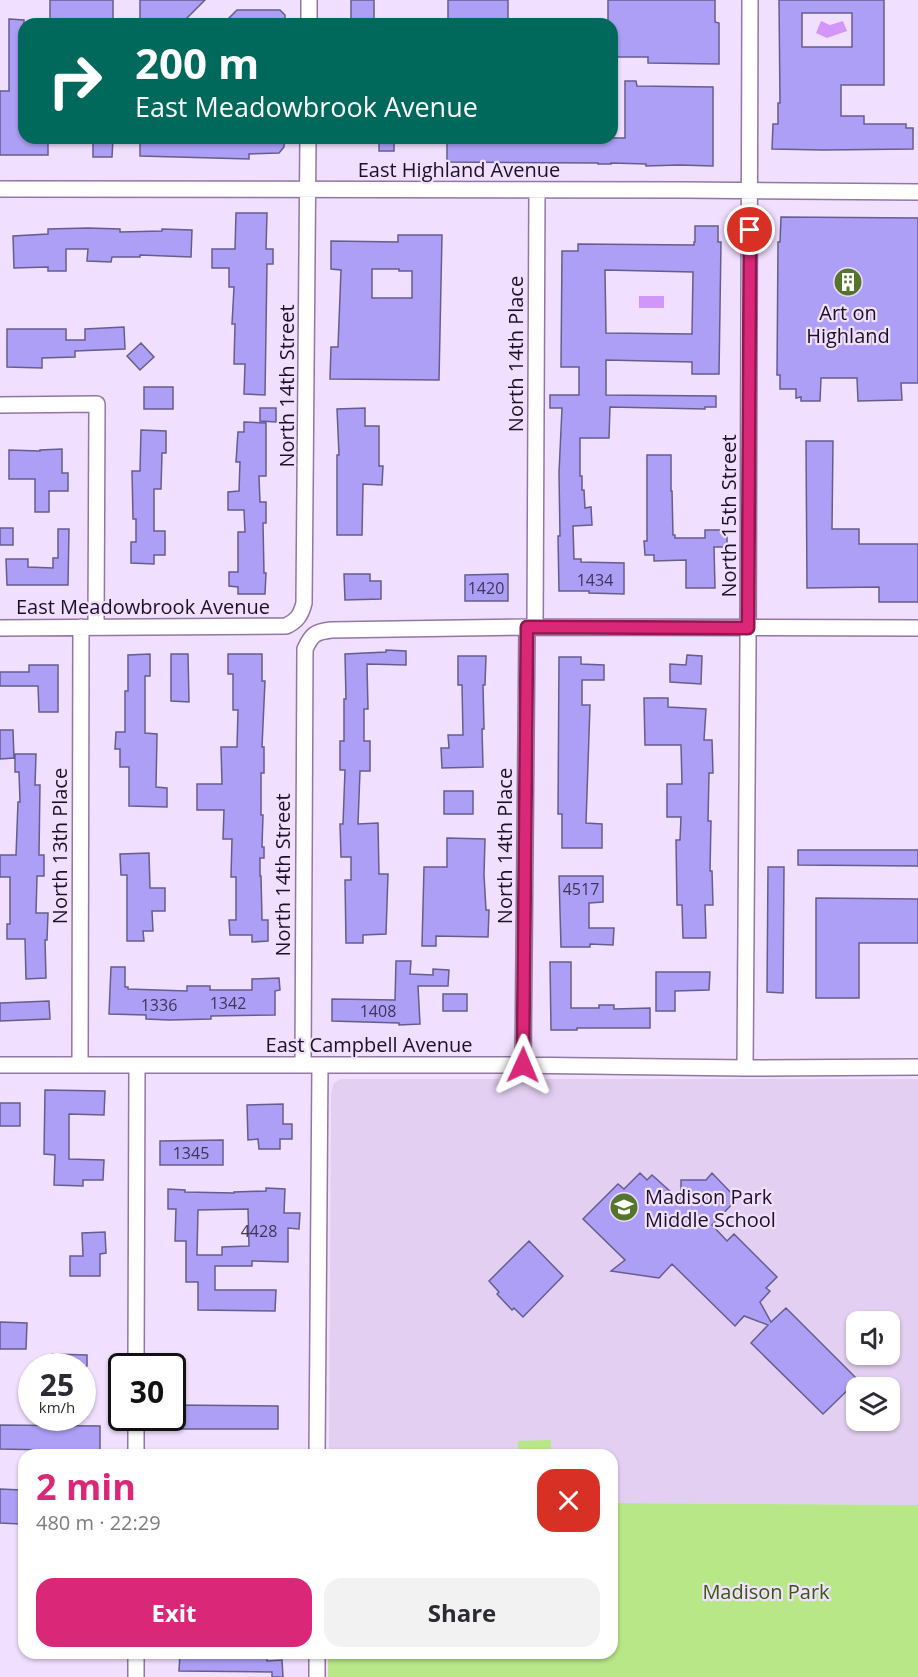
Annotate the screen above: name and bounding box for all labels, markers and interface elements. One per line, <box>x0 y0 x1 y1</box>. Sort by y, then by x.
text: 200 m <box>135 34 259 91</box>
icon: right <box>36 42 114 120</box>
text: East Meadowbrook Avenue <box>135 88 478 125</box>
street label: East Highland Avenue <box>358 156 560 183</box>
pin <box>724 204 775 255</box>
icon: arrive <box>733 213 766 246</box>
building icon: Art on Highland <box>832 266 864 298</box>
street label: North 14th Place <box>502 276 529 432</box>
place label: Art on Highland <box>806 299 890 349</box>
street label: North 14th Street <box>273 304 300 468</box>
street label: North 15th Street <box>715 434 742 598</box>
house number: 1434 <box>577 569 613 591</box>
house number: 1420 <box>468 577 504 599</box>
street label: East Meadowbrook Avenue <box>16 593 270 620</box>
street label: North 13th Place <box>46 768 73 924</box>
street label: North 14th Place <box>491 768 518 924</box>
street label: North 14th Street <box>269 793 296 957</box>
house number: 4517 <box>563 878 599 900</box>
house number: 1342 <box>210 992 246 1014</box>
house number: 1336 <box>141 994 177 1016</box>
house number: 1408 <box>360 1000 396 1022</box>
street label: East Campbell Avenue <box>266 1031 472 1058</box>
position arrow <box>491 1033 555 1097</box>
house number: 1345 <box>173 1142 209 1164</box>
place label: Madison Park Middle School <box>645 1183 776 1233</box>
school or university icon: Madison Park Middle School <box>608 1191 640 1223</box>
house number: 4428 <box>241 1220 277 1242</box>
map controls <box>846 1311 900 1431</box>
button: sound <box>846 1311 900 1365</box>
speed limit sign: 30 <box>108 1353 186 1431</box>
text: 25 <box>40 1364 74 1405</box>
button: layers <box>846 1377 900 1431</box>
text: km/h <box>39 1397 75 1417</box>
text: 2 min <box>36 1462 136 1511</box>
button: close <box>537 1469 600 1532</box>
text: 480 m · 22:29 <box>36 1509 161 1536</box>
button: Exit <box>36 1578 312 1647</box>
button: Share <box>324 1578 600 1647</box>
park label: Madison Park <box>702 1578 830 1605</box>

